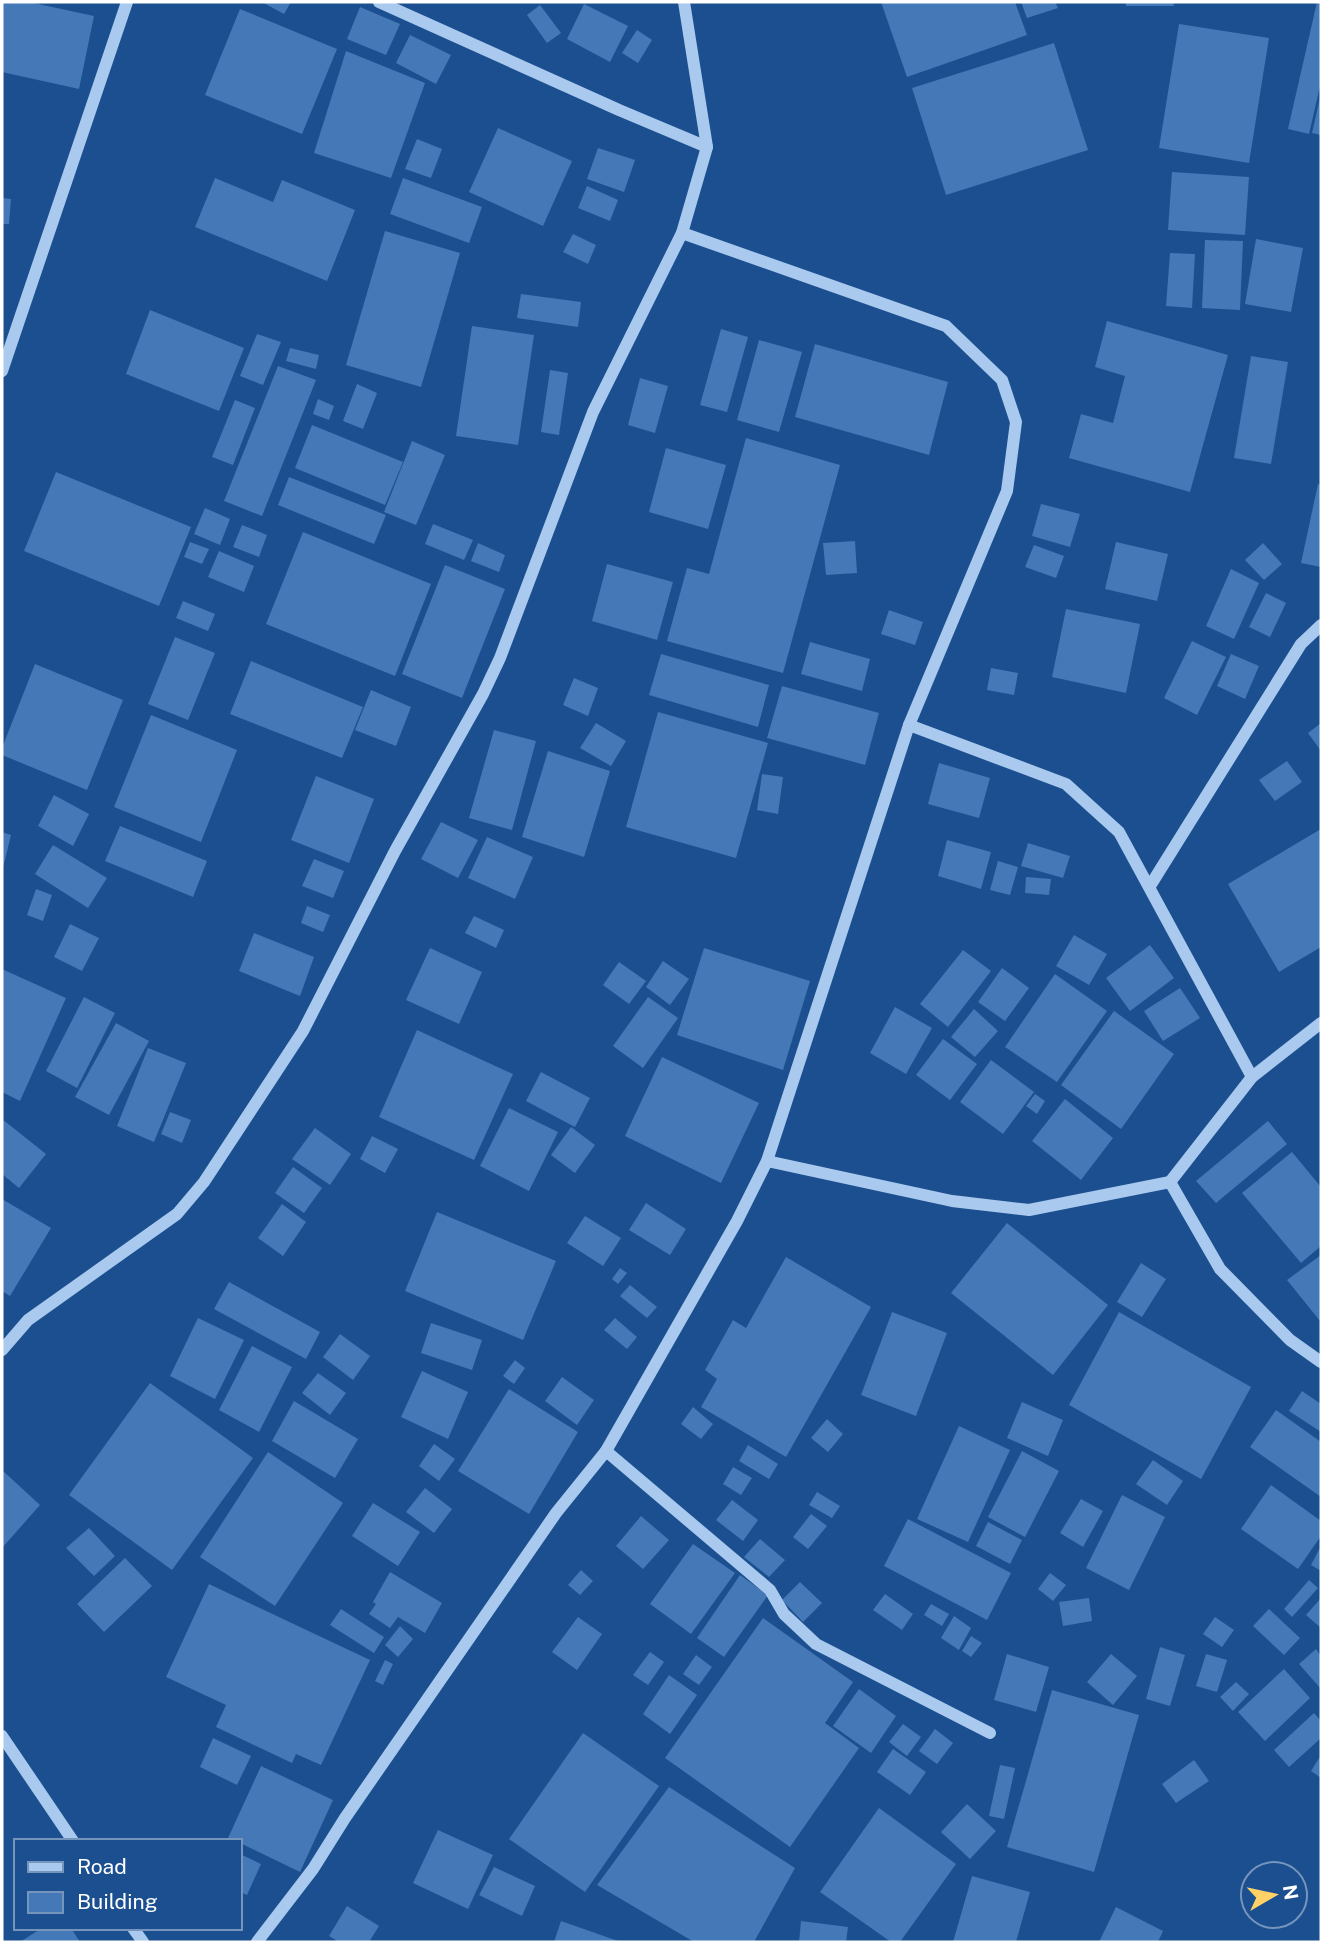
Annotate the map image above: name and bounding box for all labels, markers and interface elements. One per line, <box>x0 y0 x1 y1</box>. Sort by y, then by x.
legend <box>14 1839 242 1930</box>
text: Road <box>77 1854 127 1879</box>
north arrow <box>1239 1860 1309 1930</box>
text: N <box>1279 1883 1303 1901</box>
text: Building <box>77 1889 158 1914</box>

